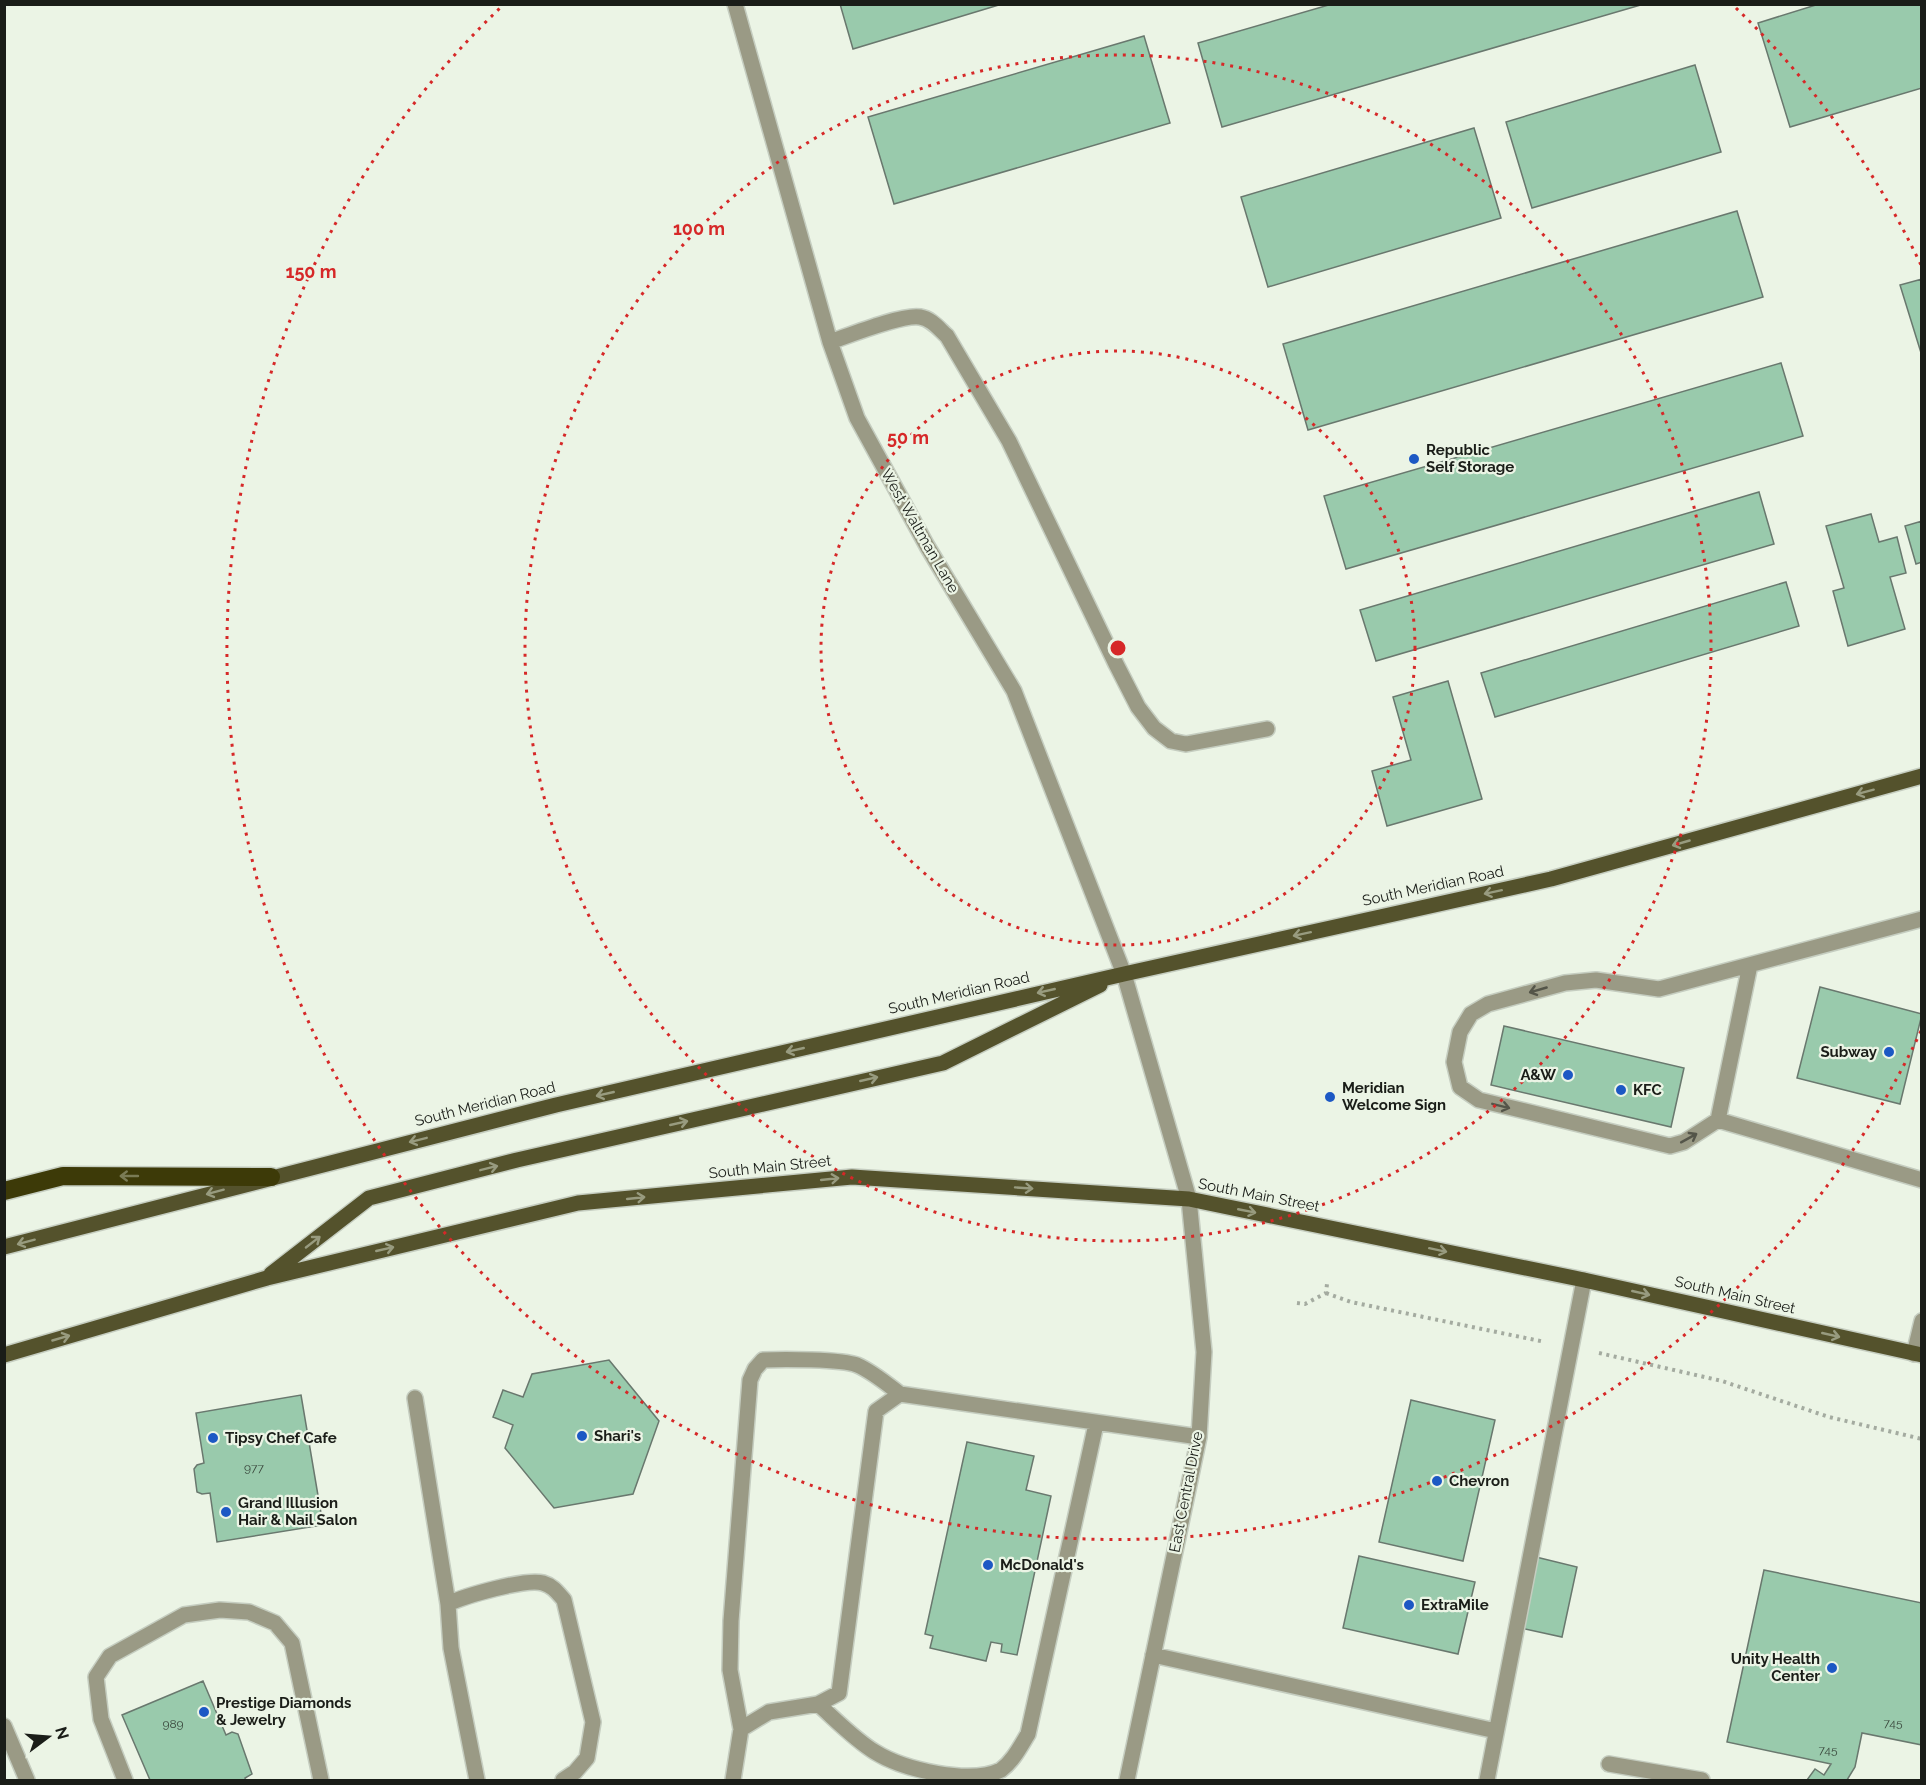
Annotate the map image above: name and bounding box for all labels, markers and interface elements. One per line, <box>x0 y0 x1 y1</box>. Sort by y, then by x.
text: 100 m <box>673 218 725 239</box>
text: 150 m <box>286 261 337 282</box>
text: 50 m <box>887 427 929 448</box>
place label: Republic Self Storage <box>1426 441 1514 476</box>
marker: Republic Self Storage <box>1407 452 1421 466</box>
street label: West Waltman Lane <box>877 466 963 596</box>
centre of rings <box>1108 638 1128 658</box>
one-way arrow <box>1856 786 1875 798</box>
one-way arrow <box>1672 837 1691 849</box>
street label: South Meridian Road <box>1361 862 1505 910</box>
one-way arrow <box>1484 887 1503 898</box>
one-way arrow <box>1293 928 1312 940</box>
street label: South Meridian Road <box>887 968 1031 1018</box>
one-way arrow <box>1529 985 1548 996</box>
one-way arrow <box>1037 986 1056 998</box>
place label: Subway <box>1820 1043 1878 1061</box>
one-way arrow <box>786 1044 805 1056</box>
marker: Subway <box>1882 1045 1896 1059</box>
place label: A&W <box>1520 1066 1556 1084</box>
marker: A&W <box>1561 1068 1575 1082</box>
one-way arrow <box>859 1073 878 1085</box>
street label: South Meridian Road <box>413 1078 557 1130</box>
place label: Meridian Welcome Sign <box>1342 1079 1446 1114</box>
place label: KFC <box>1633 1081 1662 1099</box>
marker: KFC <box>1614 1083 1628 1097</box>
one-way arrow <box>596 1088 615 1100</box>
marker: Meridian Welcome Sign <box>1323 1090 1337 1104</box>
one-way arrow <box>1491 1100 1510 1112</box>
one-way arrow <box>669 1116 688 1128</box>
one-way arrow <box>1680 1132 1697 1144</box>
one-way arrow <box>409 1135 428 1146</box>
street label: South Main Street <box>708 1152 832 1182</box>
one-way arrow <box>479 1161 498 1173</box>
one-way arrow <box>119 1170 139 1182</box>
one-way arrow <box>819 1173 839 1184</box>
street label: South Main Street <box>1197 1174 1321 1216</box>
one-way arrow <box>1014 1183 1034 1194</box>
one-way arrow <box>205 1187 224 1198</box>
one-way arrow <box>625 1192 645 1203</box>
one-way arrow <box>1236 1206 1256 1217</box>
one-way arrow <box>305 1235 321 1248</box>
one-way arrow <box>17 1236 36 1248</box>
one-way arrow <box>375 1243 394 1255</box>
one-way arrow <box>1427 1245 1447 1256</box>
street label: South Main Street <box>1673 1272 1797 1318</box>
one-way arrow <box>1631 1288 1650 1299</box>
one-way arrow <box>1822 1330 1841 1342</box>
one-way arrow <box>51 1332 70 1343</box>
place label: Shari's <box>594 1427 641 1445</box>
place label: Tipsy Chef Cafe <box>225 1429 337 1447</box>
marker: Shari's <box>575 1429 589 1443</box>
street label: East Central Drive <box>1165 1430 1207 1554</box>
marker: Tipsy Chef Cafe <box>206 1431 220 1445</box>
house number: 977 <box>244 1461 264 1475</box>
place label: Chevron <box>1449 1472 1509 1490</box>
marker: Chevron <box>1430 1474 1444 1488</box>
place label: Grand Illusion Hair & Nail Salon <box>238 1494 357 1529</box>
marker: Grand Illusion Hair & Nail Salon <box>219 1505 233 1519</box>
place label: McDonald's <box>1000 1556 1084 1574</box>
marker: McDonald's <box>981 1558 995 1572</box>
place label: ExtraMile <box>1421 1596 1489 1614</box>
marker: ExtraMile <box>1402 1598 1416 1612</box>
place label: Unity Health Center <box>1731 1650 1820 1685</box>
marker: Unity Health Center <box>1825 1661 1839 1675</box>
place label: Prestige Diamonds & Jewelry <box>216 1694 351 1729</box>
marker: Prestige Diamonds & Jewelry <box>197 1705 211 1719</box>
north arrow <box>18 1707 78 1767</box>
house number: 745 <box>1884 1716 1903 1730</box>
house number: 989 <box>162 1717 184 1731</box>
text: N <box>51 1725 73 1741</box>
house number: 745 <box>1819 1743 1838 1757</box>

